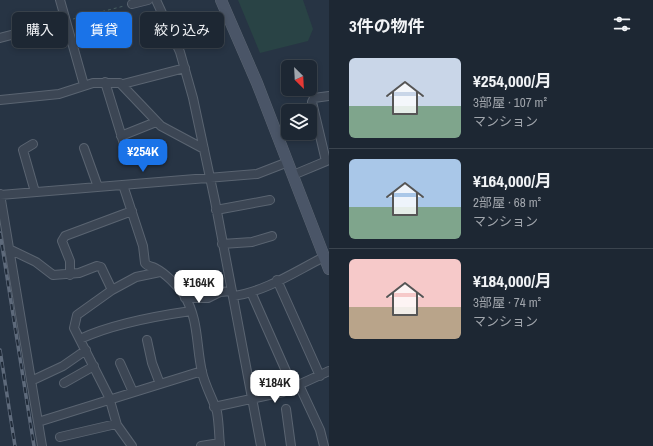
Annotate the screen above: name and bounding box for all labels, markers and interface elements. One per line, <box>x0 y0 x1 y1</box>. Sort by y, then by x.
chip: 購入 <box>12 12 68 48</box>
chip: 賃貸 <box>76 12 132 48</box>
chip: 絞り込み <box>140 12 224 48</box>
icon: filters <box>611 13 633 35</box>
text: 3件の物件 <box>349 14 425 37</box>
north arrow <box>281 60 317 96</box>
map controls <box>281 60 317 140</box>
text: ¥254,000/月 <box>473 69 552 92</box>
icon: home <box>381 74 429 122</box>
text: 3部屋 · 107 m² <box>473 94 547 111</box>
button: layers <box>281 104 317 140</box>
text: マンション <box>473 113 538 130</box>
pin: ¥254K <box>115 139 171 173</box>
text: ¥254K <box>127 143 159 160</box>
text: ¥164,000/月 <box>473 169 552 192</box>
icon: home <box>381 175 429 223</box>
text: 2部屋 · 68 m² <box>473 194 541 211</box>
text: マンション <box>473 213 538 230</box>
text: ¥184,000/月 <box>473 269 552 292</box>
pin: ¥164K <box>171 270 227 304</box>
text: ¥164K <box>183 274 215 291</box>
icon: home <box>381 275 429 323</box>
text: 3部屋 · 74 m² <box>473 294 541 311</box>
text: マンション <box>473 313 538 330</box>
pin: ¥184K <box>247 370 303 404</box>
text: ¥184K <box>259 374 291 391</box>

